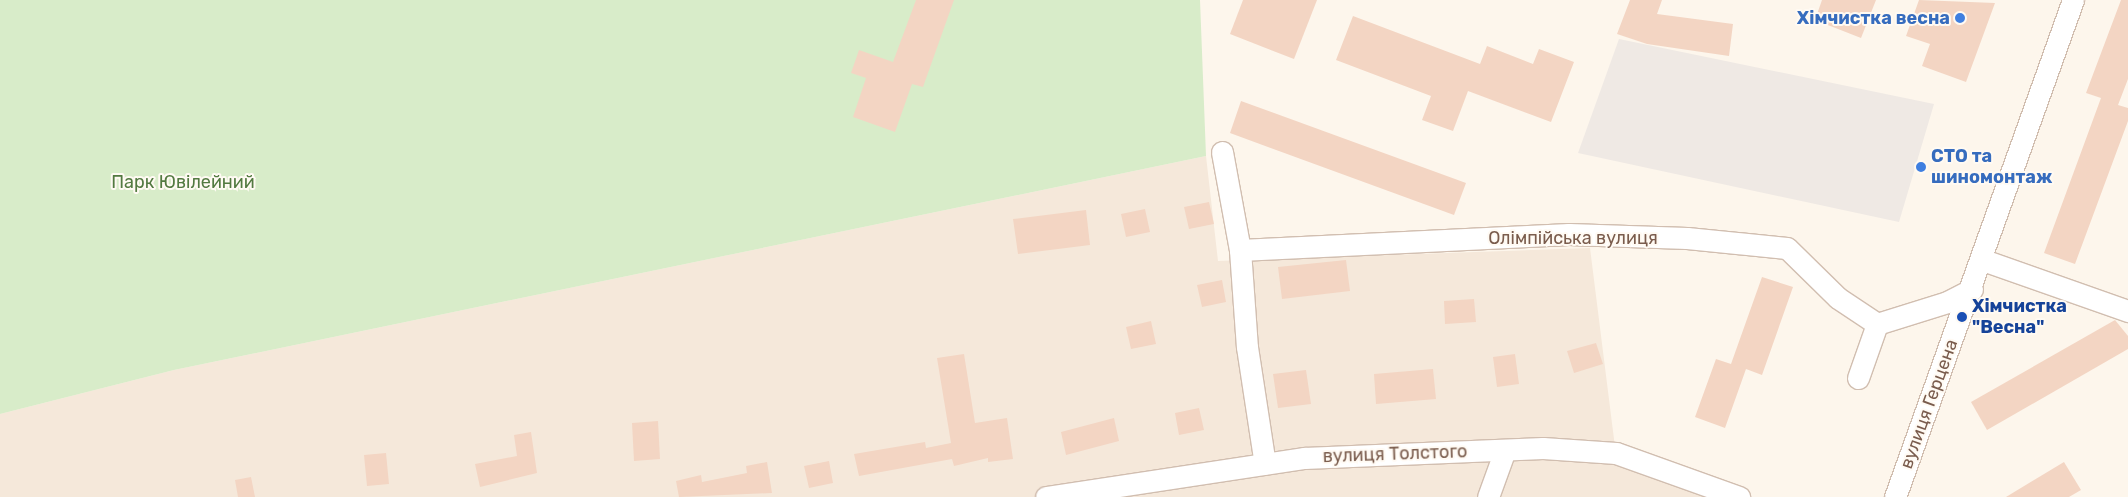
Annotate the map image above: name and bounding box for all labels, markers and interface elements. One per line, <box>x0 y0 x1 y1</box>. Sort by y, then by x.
place label: Хімчистка весна <box>1797 7 1950 29</box>
marker: Хімчистка весна <box>1954 12 1966 24</box>
place label: СТО та шиномонтаж <box>1931 146 2052 188</box>
marker: СТО та шиномонтаж <box>1915 161 1927 173</box>
park label: Парк Ювілейний <box>111 171 255 193</box>
street label: Олімпійська вулиця <box>1488 227 1658 249</box>
place label: Хімчистка "Весна" <box>1972 296 2067 338</box>
marker: Хімчистка "Весна" <box>1956 311 1968 323</box>
street label: вулиця Герцена <box>1896 336 1962 472</box>
street label: вулиця Толстого <box>1322 441 1468 467</box>

